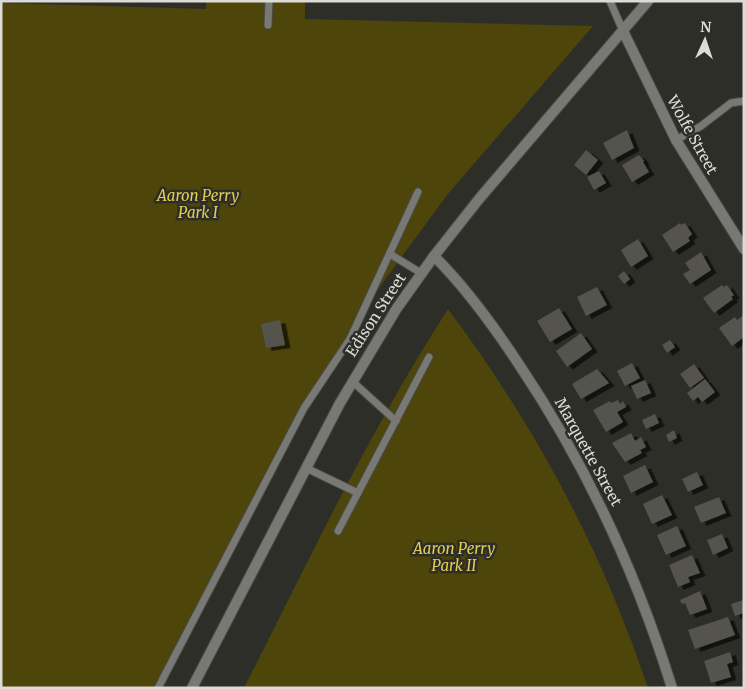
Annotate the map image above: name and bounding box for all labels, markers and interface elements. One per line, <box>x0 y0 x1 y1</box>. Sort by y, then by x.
north arrow <box>680 15 730 65</box>
text: N <box>700 18 712 36</box>
street label: Wolfe Street <box>662 91 722 178</box>
park label: Aaron Perry Park I <box>156 186 239 222</box>
street label: Edison Street <box>341 269 410 360</box>
street label: Marquette Street <box>551 394 626 509</box>
park label: Aaron Perry Park II <box>412 539 495 575</box>

